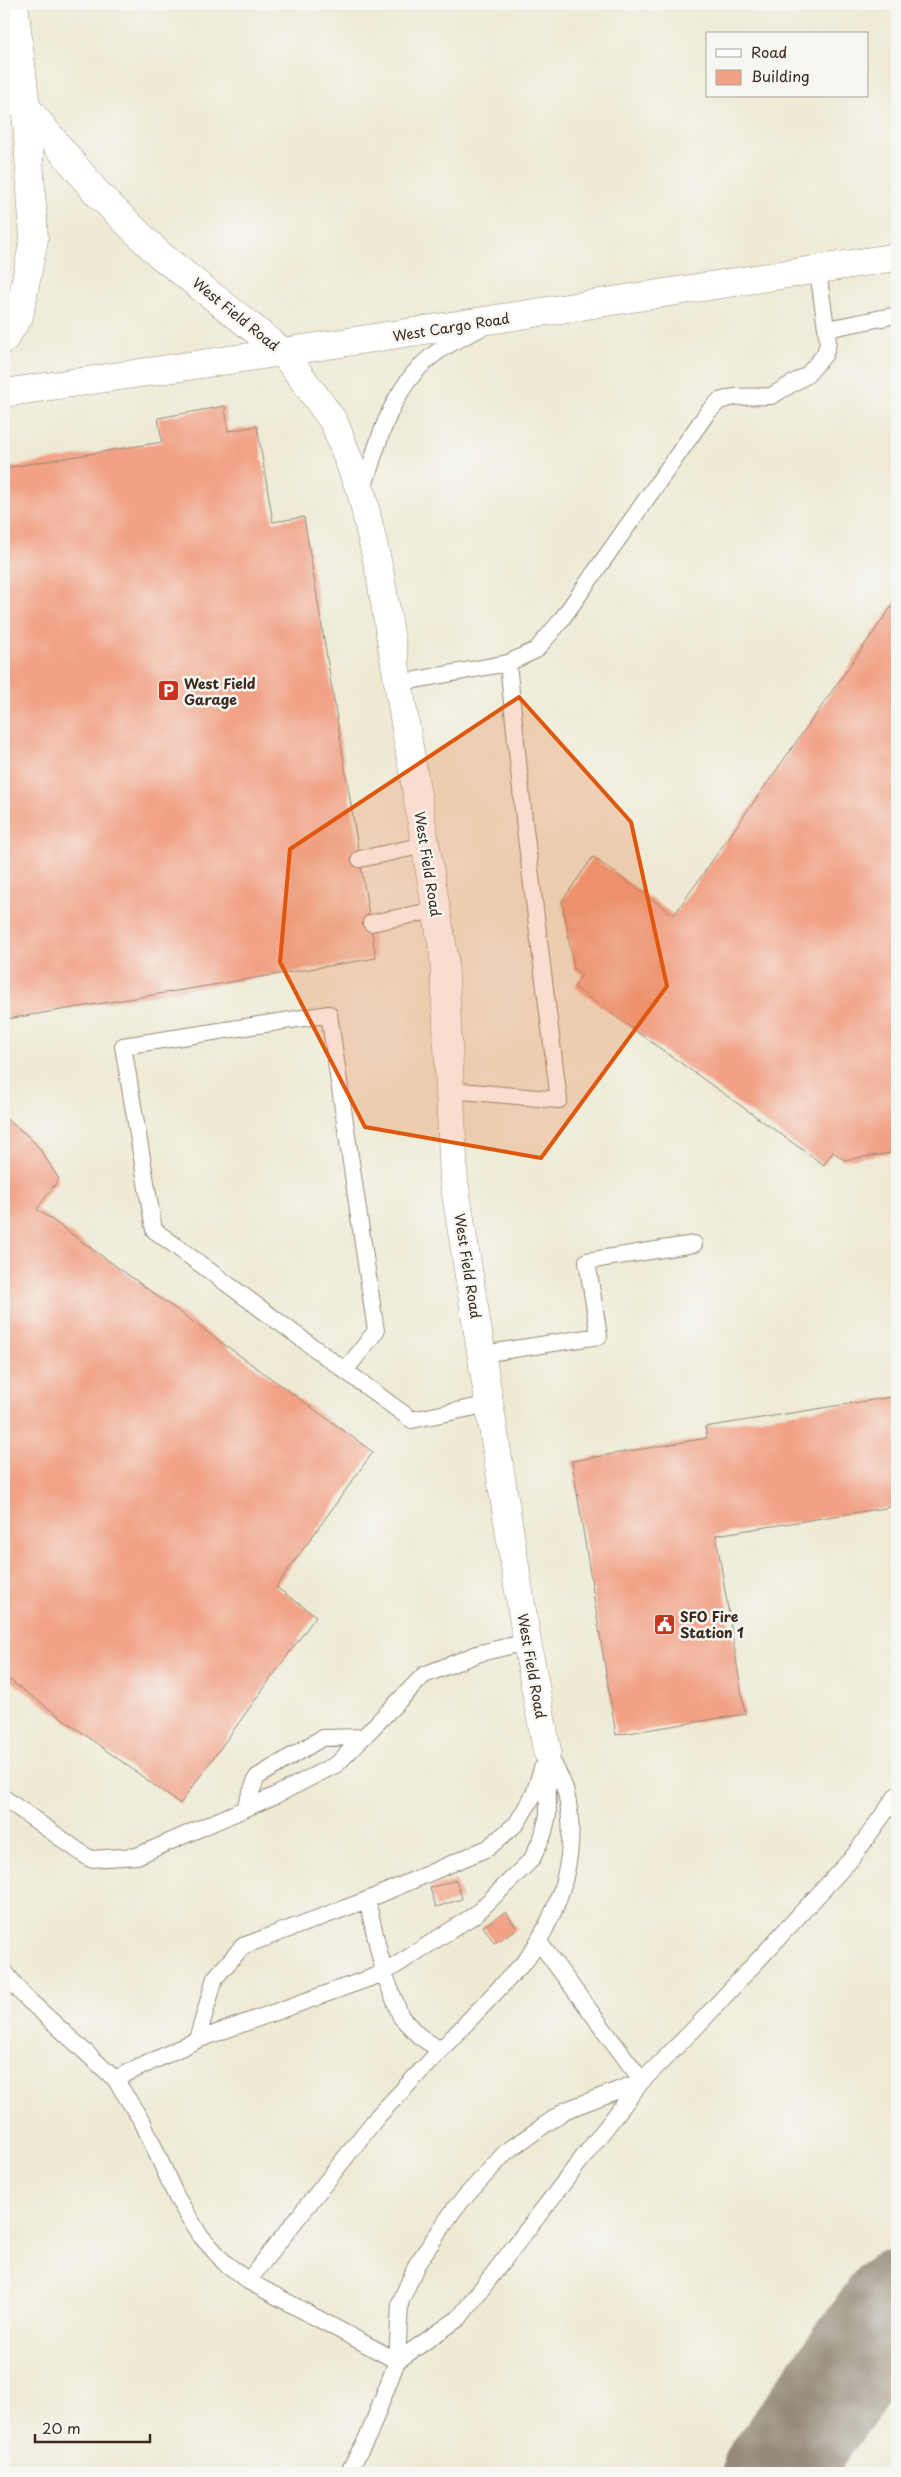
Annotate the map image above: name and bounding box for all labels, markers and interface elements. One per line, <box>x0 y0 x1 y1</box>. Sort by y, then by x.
legend <box>706 32 868 98</box>
text: Road <box>751 40 787 63</box>
text: Building <box>751 64 810 87</box>
street label: West Field Road <box>188 272 284 356</box>
street label: West Cargo Road <box>391 307 511 347</box>
place label: West Field Garage <box>184 673 256 710</box>
parking icon: West Field Garage <box>156 679 180 703</box>
street label: West Field Road <box>409 810 447 918</box>
street label: West Field Road <box>449 1212 487 1320</box>
place label: SFO Fire Station 1 <box>680 1606 744 1643</box>
street label: West Field Road <box>512 1612 552 1720</box>
public building icon: SFO Fire Station 1 <box>652 1612 676 1636</box>
scale bar <box>35 2412 150 2444</box>
text: 20 m <box>42 2416 81 2439</box>

